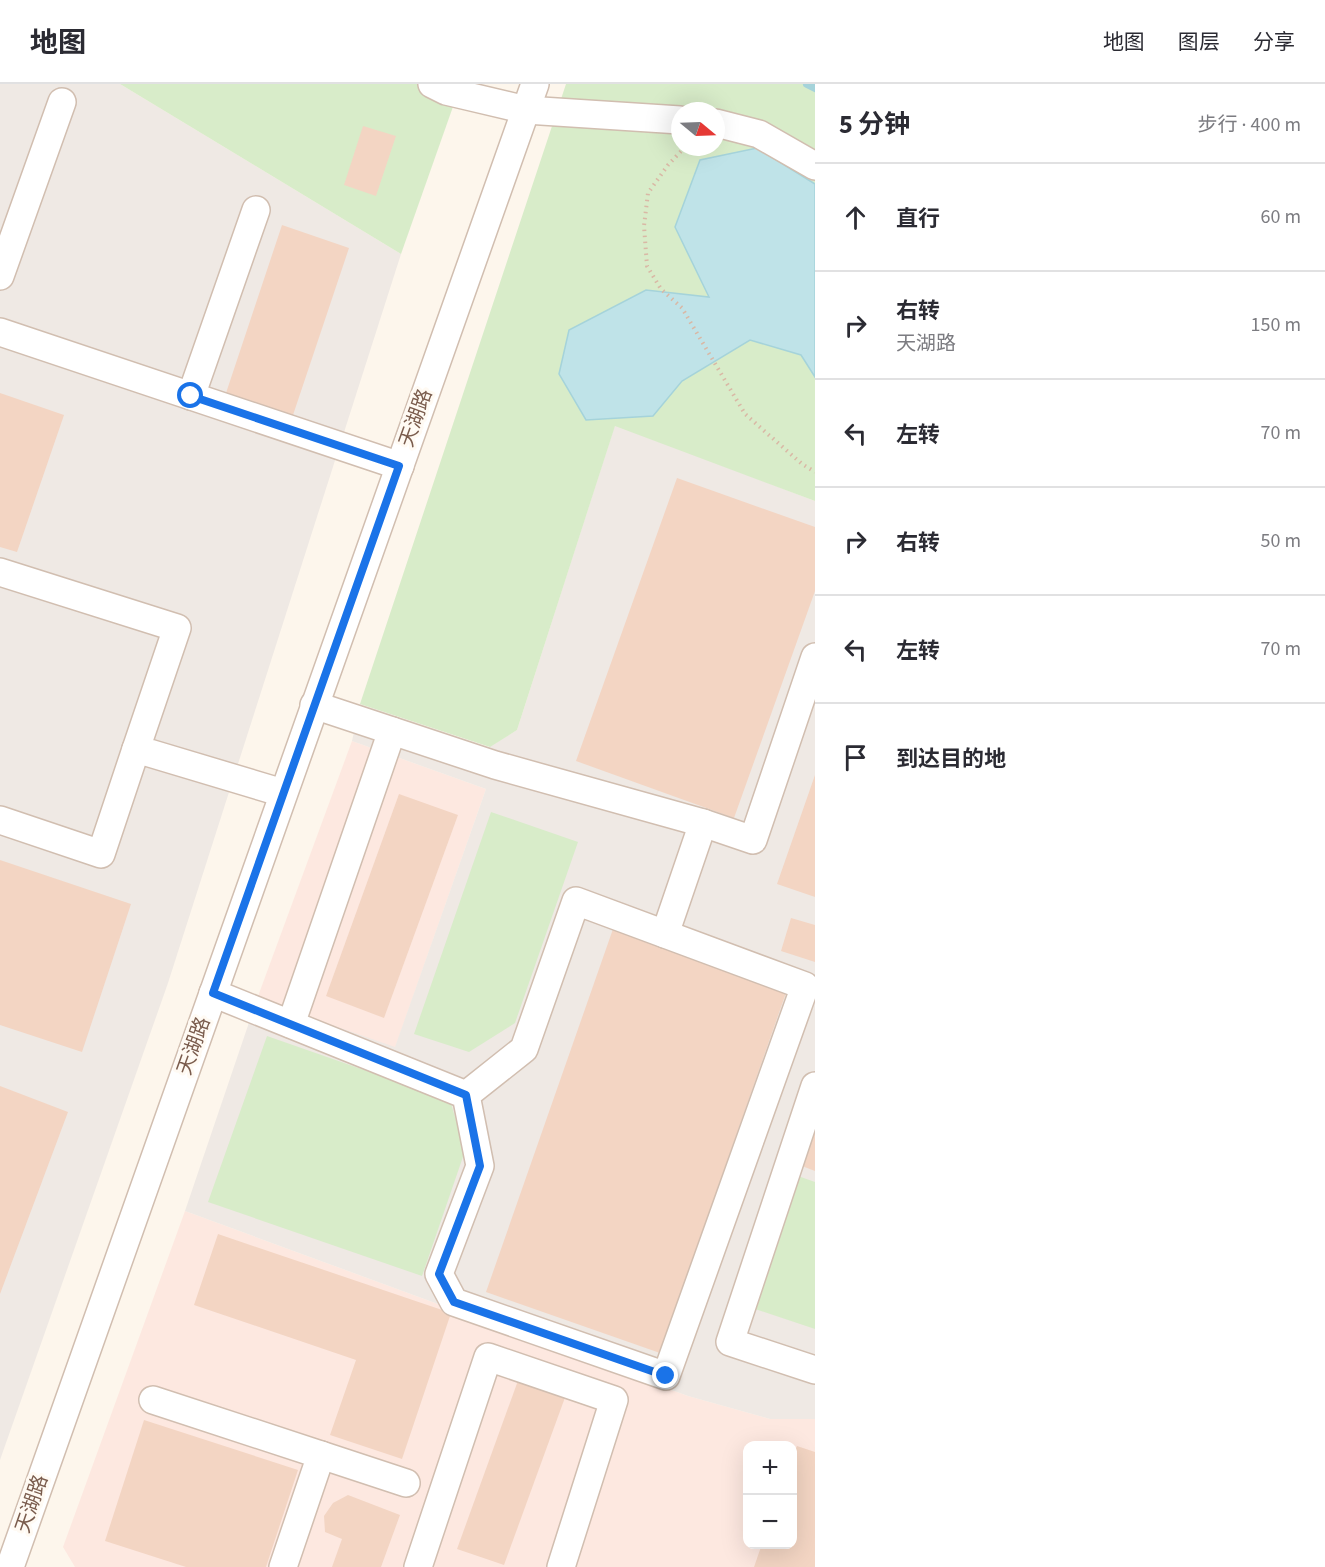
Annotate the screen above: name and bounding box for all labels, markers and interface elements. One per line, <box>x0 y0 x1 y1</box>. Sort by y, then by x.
text: 地图 <box>30 23 86 63</box>
text: 地图 <box>1103 27 1145 57</box>
text: 图层 <box>1178 27 1220 57</box>
text: 分享 <box>1253 27 1295 57</box>
north arrow <box>671 102 725 156</box>
text: 5 分钟 <box>839 106 910 143</box>
text: 步行 · 400 m <box>1198 111 1301 139</box>
icon: ahead <box>839 201 872 234</box>
text: 直行 <box>896 203 940 235</box>
text: 60 m <box>1261 203 1301 231</box>
text: 右转 <box>896 295 940 327</box>
icon: right <box>839 309 872 342</box>
text: 150 m <box>1251 311 1301 339</box>
text: 天湖路 <box>896 330 956 358</box>
route start <box>177 382 203 408</box>
street label: 天湖路 <box>393 385 439 451</box>
icon: left <box>839 417 872 450</box>
text: 左转 <box>896 419 940 451</box>
text: 70 m <box>1261 419 1301 447</box>
icon: right <box>839 525 872 558</box>
text: 右转 <box>896 527 940 559</box>
text: 50 m <box>1261 527 1301 555</box>
icon: left <box>839 633 872 666</box>
text: 左转 <box>896 635 940 667</box>
text: 70 m <box>1261 635 1301 663</box>
icon: arrive <box>839 741 872 774</box>
text: 到达目的地 <box>896 743 1006 775</box>
street label: 天湖路 <box>171 1013 217 1079</box>
route end <box>652 1362 678 1388</box>
map controls <box>743 1441 797 1549</box>
button: + <box>743 1441 797 1495</box>
street label: 天湖路 <box>9 1471 55 1537</box>
button: − <box>743 1495 797 1549</box>

